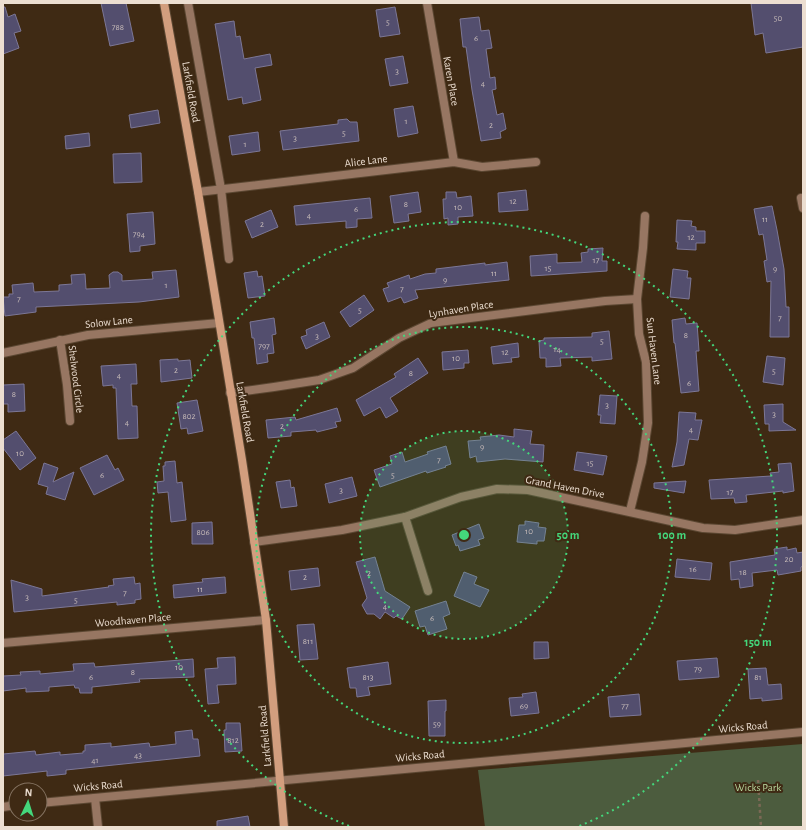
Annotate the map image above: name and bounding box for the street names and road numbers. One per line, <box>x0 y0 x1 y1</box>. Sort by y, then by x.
street label: Karen Place <box>441 56 461 106</box>
street label: Larkfield Road <box>180 61 202 123</box>
street label: Alice Lane <box>344 153 388 169</box>
street label: Lynhaven Place <box>428 298 494 320</box>
street label: Solow Lane <box>85 314 133 330</box>
street label: Sun Haven Lane <box>644 317 664 385</box>
street label: Shelwood Circle <box>66 345 86 413</box>
street label: Larkfield Road <box>234 381 256 443</box>
street label: Grand Haven Drive <box>525 474 605 500</box>
street label: Woodhaven Place <box>94 611 172 629</box>
street label: Larkfield Road <box>257 705 273 767</box>
street label: Wicks Road <box>718 719 768 735</box>
street label: Wicks Road <box>395 748 445 764</box>
street label: Wicks Road <box>73 778 123 794</box>

